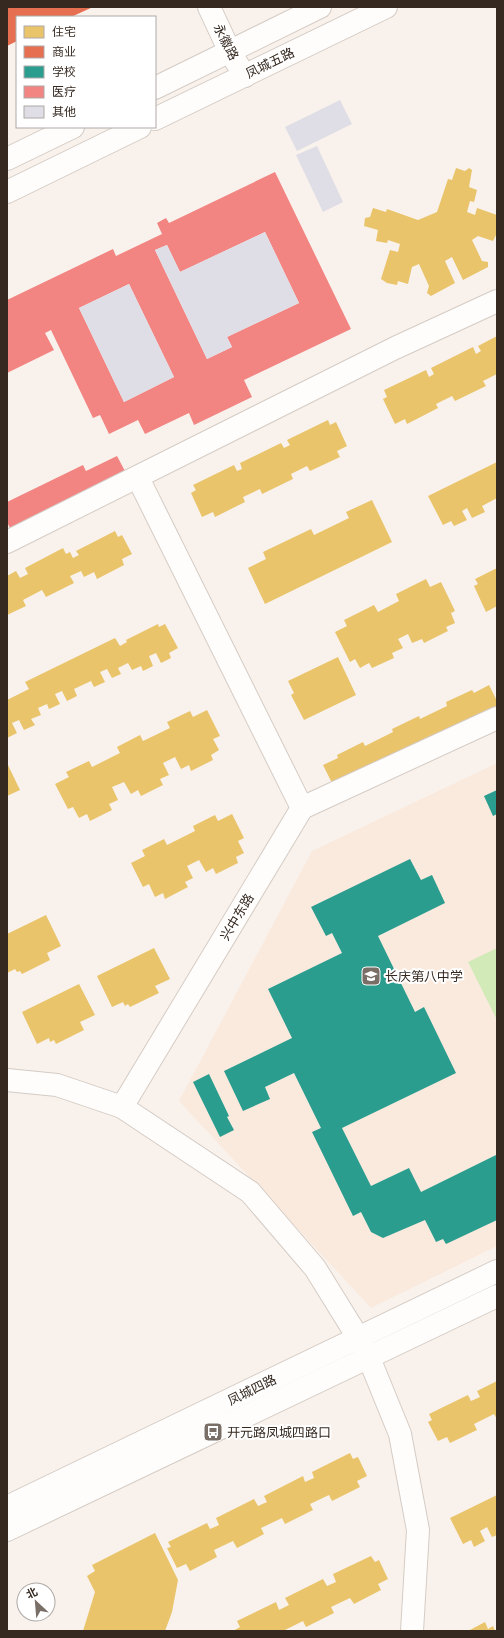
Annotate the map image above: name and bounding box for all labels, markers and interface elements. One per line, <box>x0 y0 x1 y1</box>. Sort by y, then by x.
legend <box>16 16 156 128</box>
street label: 永徽路 <box>210 21 242 63</box>
text: 住宅 <box>52 25 76 39</box>
text: 商业 <box>52 45 76 59</box>
street label: 凤城五路 <box>243 45 297 81</box>
text: 学校 <box>52 65 76 79</box>
text: 医疗 <box>52 85 76 99</box>
text: 其他 <box>52 105 76 119</box>
street label: 兴中东路 <box>217 891 257 943</box>
school or university icon: 长庆第八中学 <box>360 965 382 987</box>
place label: 长庆第八中学 <box>385 969 463 984</box>
street label: 凤城四路 <box>225 1372 279 1408</box>
bus stop icon: 开元路凤城四路口 <box>202 1421 224 1443</box>
place label: 开元路凤城四路口 <box>227 1425 331 1440</box>
north arrow <box>16 1582 56 1622</box>
text: 北 <box>24 1585 40 1602</box>

